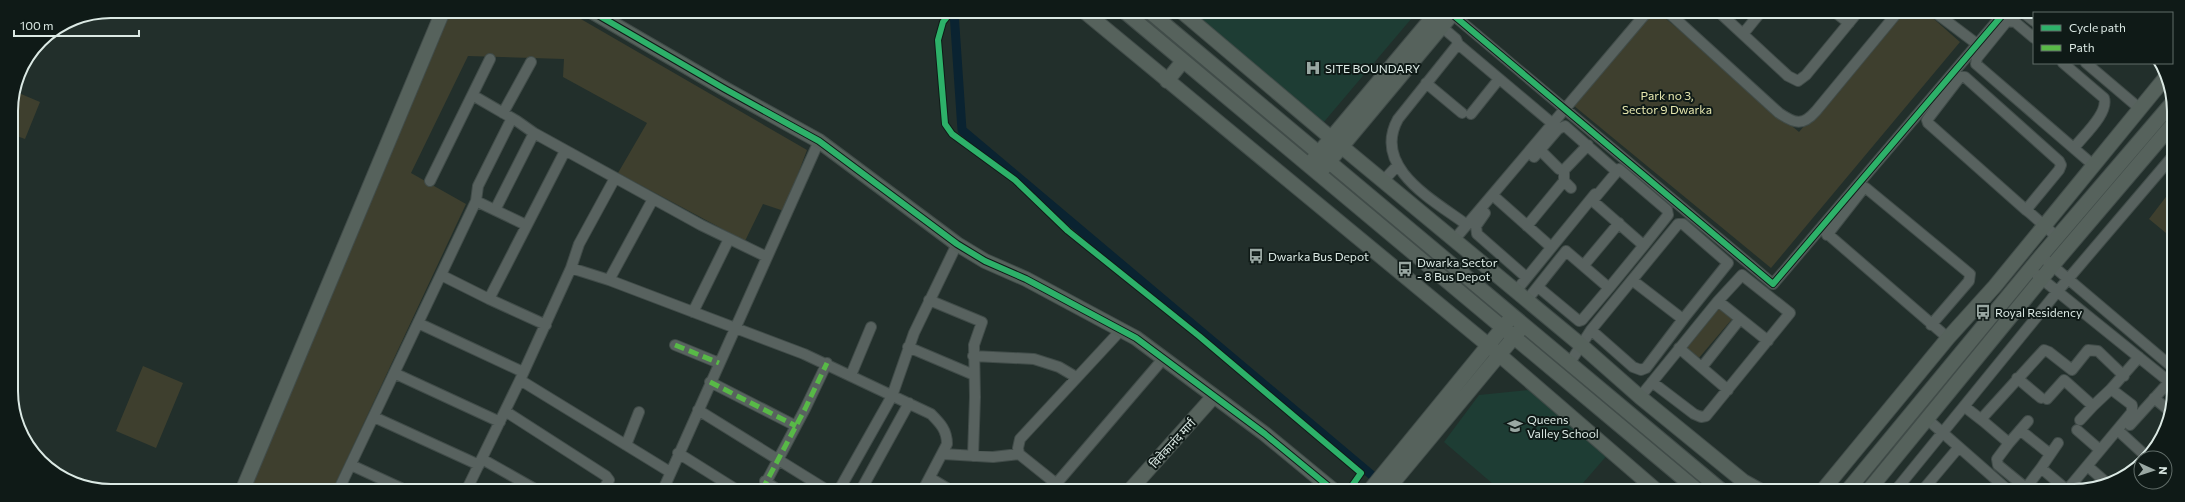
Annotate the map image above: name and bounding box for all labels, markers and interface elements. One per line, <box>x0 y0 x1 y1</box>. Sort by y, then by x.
scale bar <box>14 12 139 38</box>
legend <box>2033 12 2173 64</box>
text: 100 m <box>20 18 54 32</box>
text: Cycle path <box>2069 20 2126 34</box>
text: Path <box>2069 40 2095 54</box>
hospital icon: SITE BOUNDARY <box>1304 59 1322 77</box>
place label: SITE BOUNDARY <box>1325 61 1420 75</box>
park label: Park no 3, Sector 9 Dwarka <box>1622 88 1712 116</box>
bus stop icon: Dwarka Bus Depot <box>1247 247 1265 265</box>
place label: Dwarka Bus Depot <box>1268 249 1369 263</box>
place label: Dwarka Sector - 8 Bus Depot <box>1417 255 1498 283</box>
bus stop icon: Dwarka Sector - 8 Bus Depot <box>1396 260 1414 278</box>
bus stop icon: Royal Residency <box>1974 303 1992 321</box>
place label: Royal Residency <box>1995 305 2082 319</box>
place label: Queens Valley School <box>1527 412 1599 440</box>
street label: विवेकानंद मार्ग <box>1146 415 1198 470</box>
school or university icon: Queens Valley School <box>1506 417 1524 435</box>
north arrow <box>2133 450 2173 490</box>
text: N <box>2157 466 2170 475</box>

